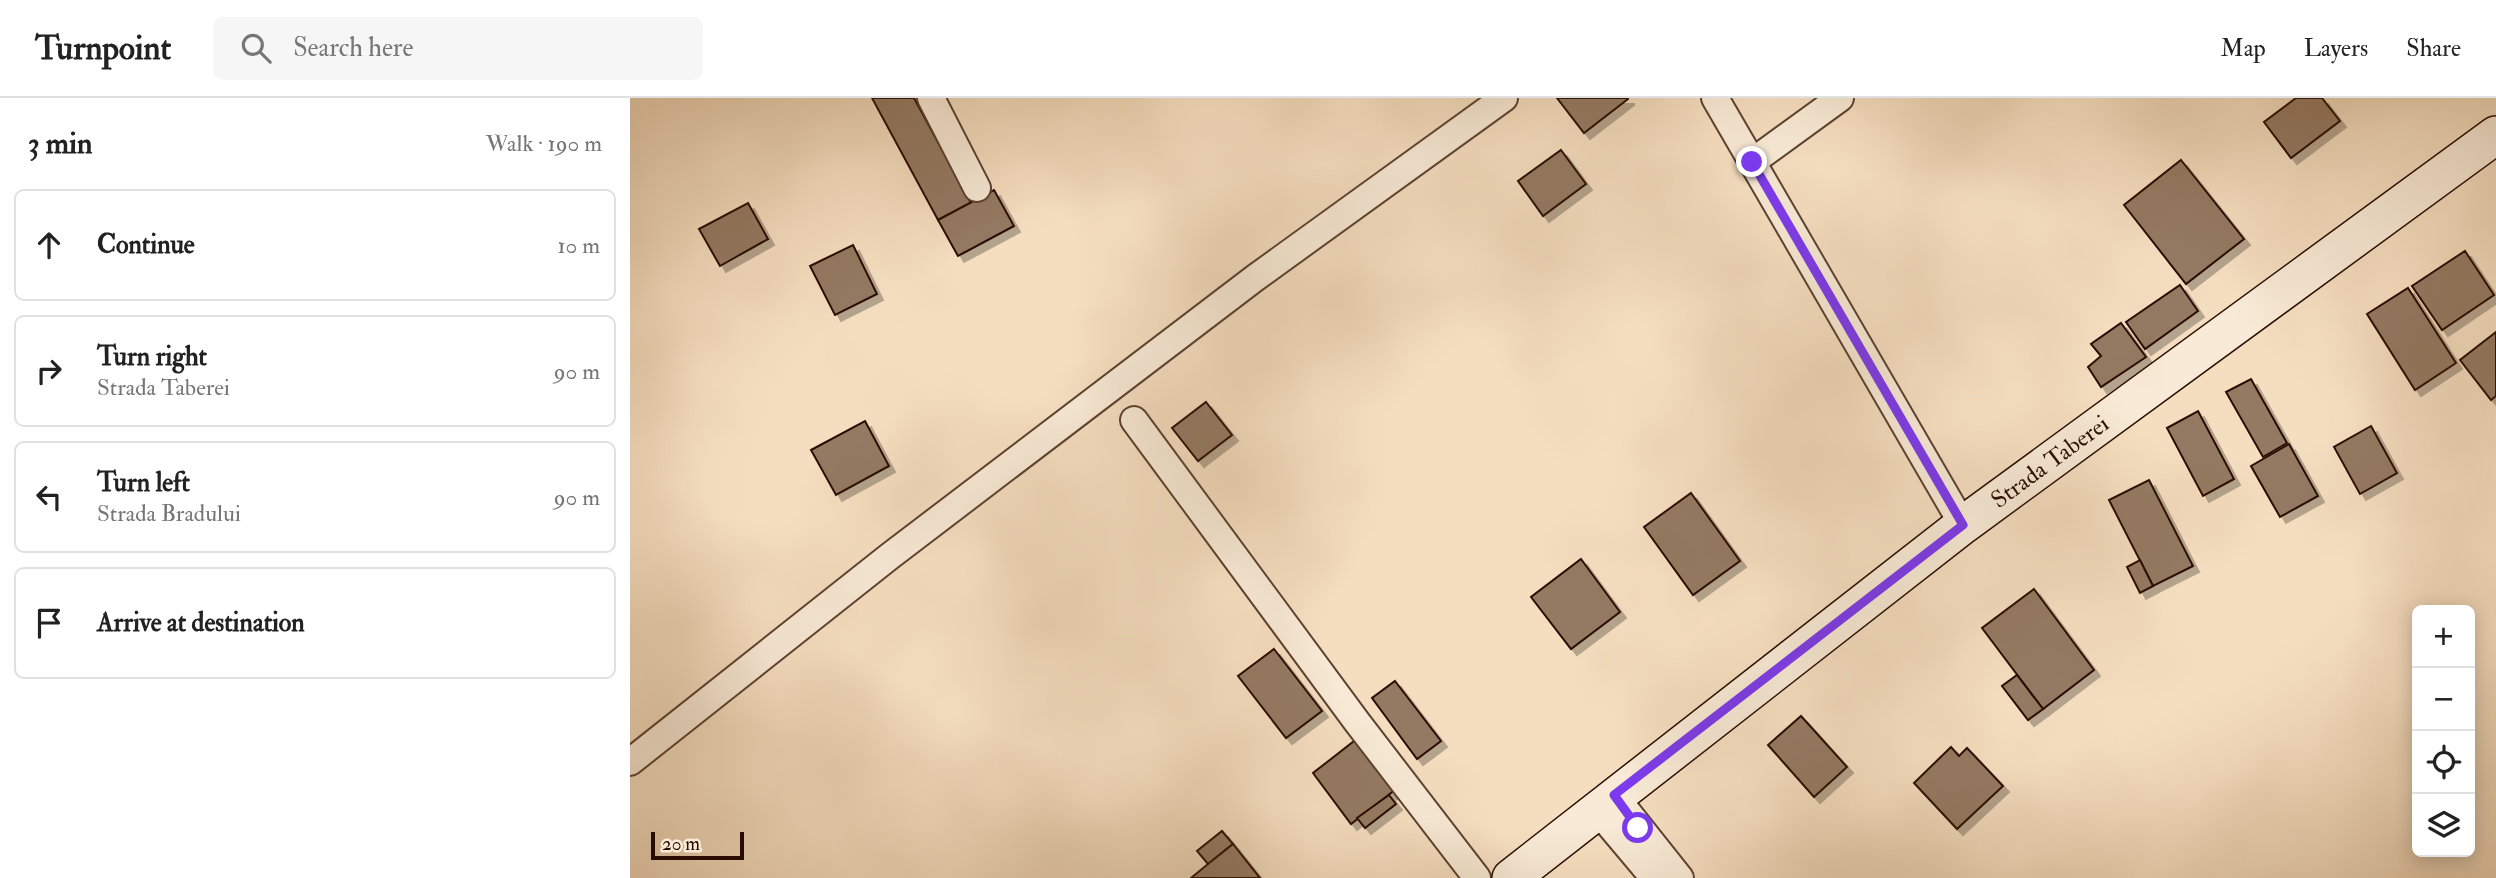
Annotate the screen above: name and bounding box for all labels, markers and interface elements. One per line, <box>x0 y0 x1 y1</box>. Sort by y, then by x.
search box <box>213 17 703 80</box>
text: Turnpoint <box>35 28 171 69</box>
icon: search <box>237 29 275 67</box>
text: Search here <box>293 32 413 64</box>
text: Map <box>2221 33 2266 64</box>
text: Layers <box>2304 33 2368 64</box>
text: Share <box>2406 33 2461 64</box>
text: 3 min <box>28 125 93 162</box>
text: Walk · 190 m <box>486 129 602 158</box>
route end <box>1736 146 1767 177</box>
icon: ahead <box>30 226 68 264</box>
text: Continue <box>97 229 195 261</box>
text: 10 m <box>557 231 600 260</box>
text: Turn right <box>97 341 207 373</box>
icon: right <box>30 352 68 390</box>
text: 90 m <box>554 357 600 386</box>
text: Strada Taberei <box>97 373 230 402</box>
street label: Strada Taberei <box>1985 408 2115 515</box>
text: Turn left <box>97 467 190 499</box>
icon: left <box>30 478 68 516</box>
text: 90 m <box>554 483 600 512</box>
text: Strada Bradului <box>97 499 241 528</box>
icon: arrive <box>30 604 68 642</box>
map controls <box>2412 605 2475 857</box>
button: + <box>2412 605 2475 668</box>
text: Arrive at destination <box>97 607 305 639</box>
button: − <box>2412 668 2475 731</box>
button: locate <box>2412 731 2475 794</box>
button: layers <box>2412 794 2475 857</box>
route start <box>1622 812 1653 843</box>
scale bar <box>651 829 744 861</box>
text: 20 m <box>662 832 700 856</box>

